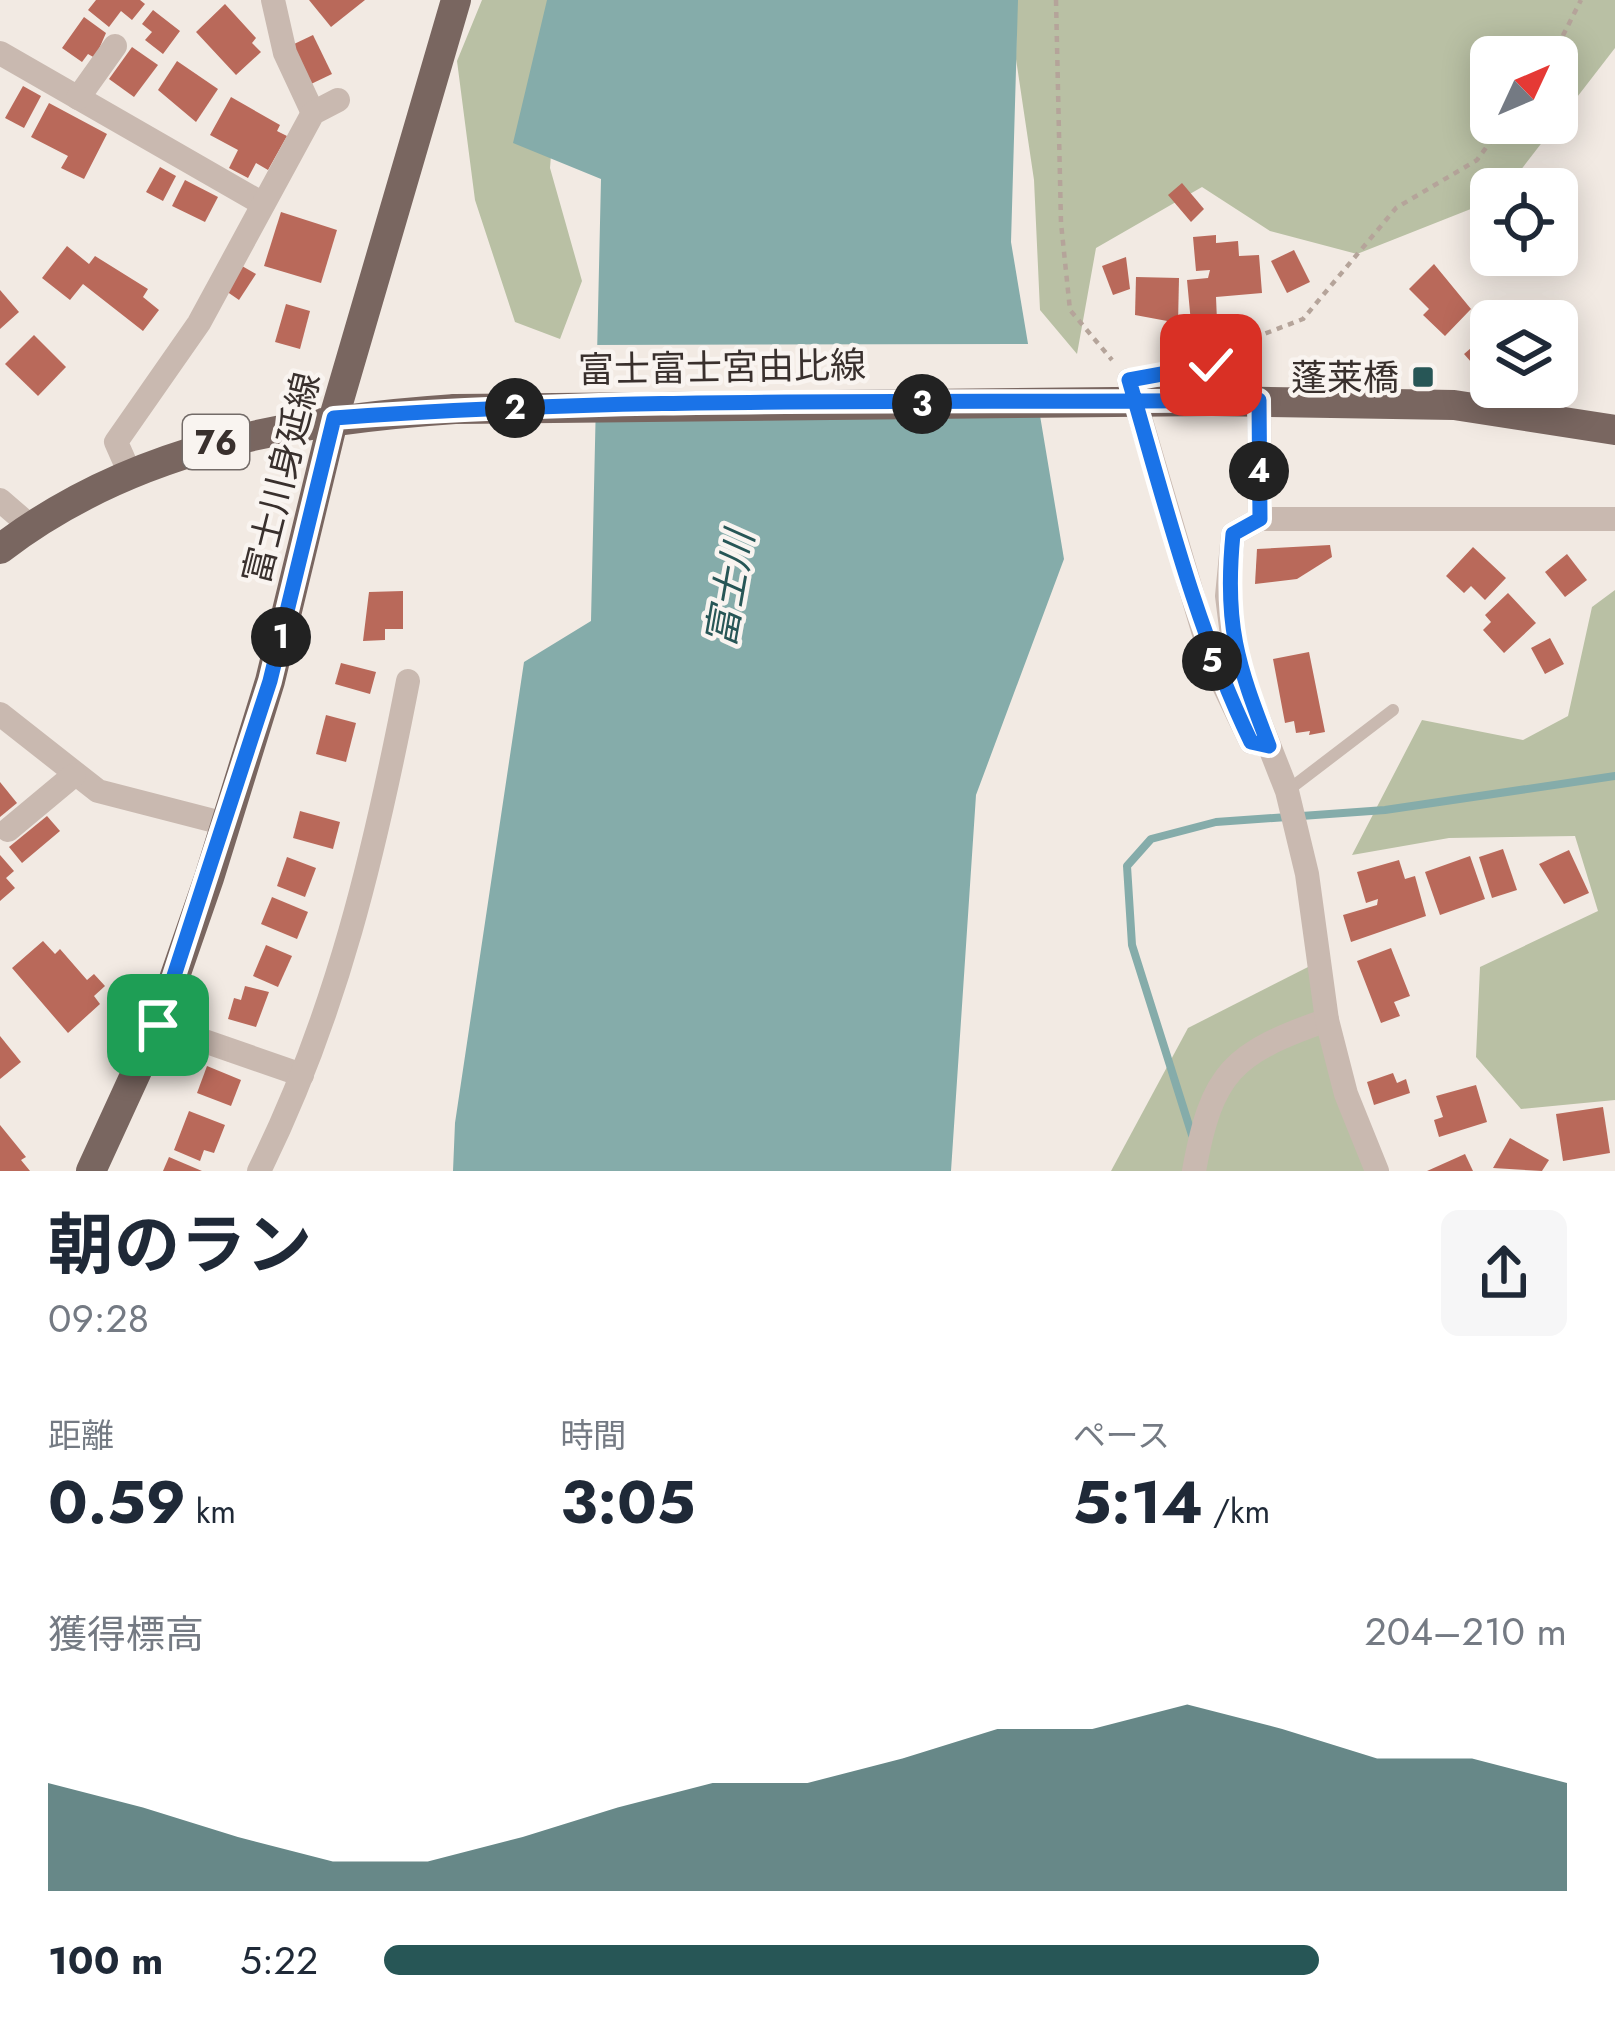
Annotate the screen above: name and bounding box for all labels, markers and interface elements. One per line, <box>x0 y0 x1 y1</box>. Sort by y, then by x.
north arrow <box>1470 36 1578 144</box>
map controls <box>1470 36 1578 408</box>
button: locate <box>1470 168 1578 276</box>
button: layers <box>1470 300 1578 408</box>
pin <box>1160 314 1262 416</box>
icon: check <box>1178 332 1244 398</box>
street label: 富士富士宮由比線 <box>578 338 866 396</box>
place label: 蓬莱橋 <box>1291 351 1399 403</box>
marker: 蓬莱橋 <box>1410 364 1436 390</box>
street label: 富士川身延線 <box>230 367 332 589</box>
pin: 3 <box>892 374 952 434</box>
pin: 2 <box>485 378 545 438</box>
text: 3 <box>912 380 932 427</box>
text: 2 <box>504 384 526 431</box>
road number: 76 <box>183 415 249 469</box>
pin: 4 <box>1229 441 1289 501</box>
text: 4 <box>1247 447 1271 494</box>
water label: 富士川 <box>692 523 769 652</box>
pin: 1 <box>251 607 311 667</box>
text: 1 <box>273 613 289 660</box>
pin: 5 <box>1182 631 1242 691</box>
text: 5 <box>1201 637 1223 684</box>
pin <box>107 974 209 1076</box>
icon: arrive <box>125 992 191 1058</box>
text: 朝のラン <box>48 1197 312 1293</box>
button: share <box>1441 1210 1567 1336</box>
text: 09:28 <box>48 1290 149 1347</box>
text: 距離 <box>48 1412 114 1459</box>
text: 時間 <box>560 1412 626 1459</box>
text: ペース <box>1073 1412 1170 1459</box>
text: 0.59 <box>48 1459 186 1546</box>
text: 3:05 <box>560 1459 695 1546</box>
text: 5:14 <box>1073 1459 1203 1546</box>
text: km <box>186 1488 236 1535</box>
text: /km <box>1203 1488 1270 1535</box>
text: 204–210 m <box>1365 1603 1567 1660</box>
text: 獲得標高 <box>48 1606 204 1663</box>
text: 100 m <box>48 1932 163 1989</box>
text: 5:22 <box>240 1932 318 1989</box>

